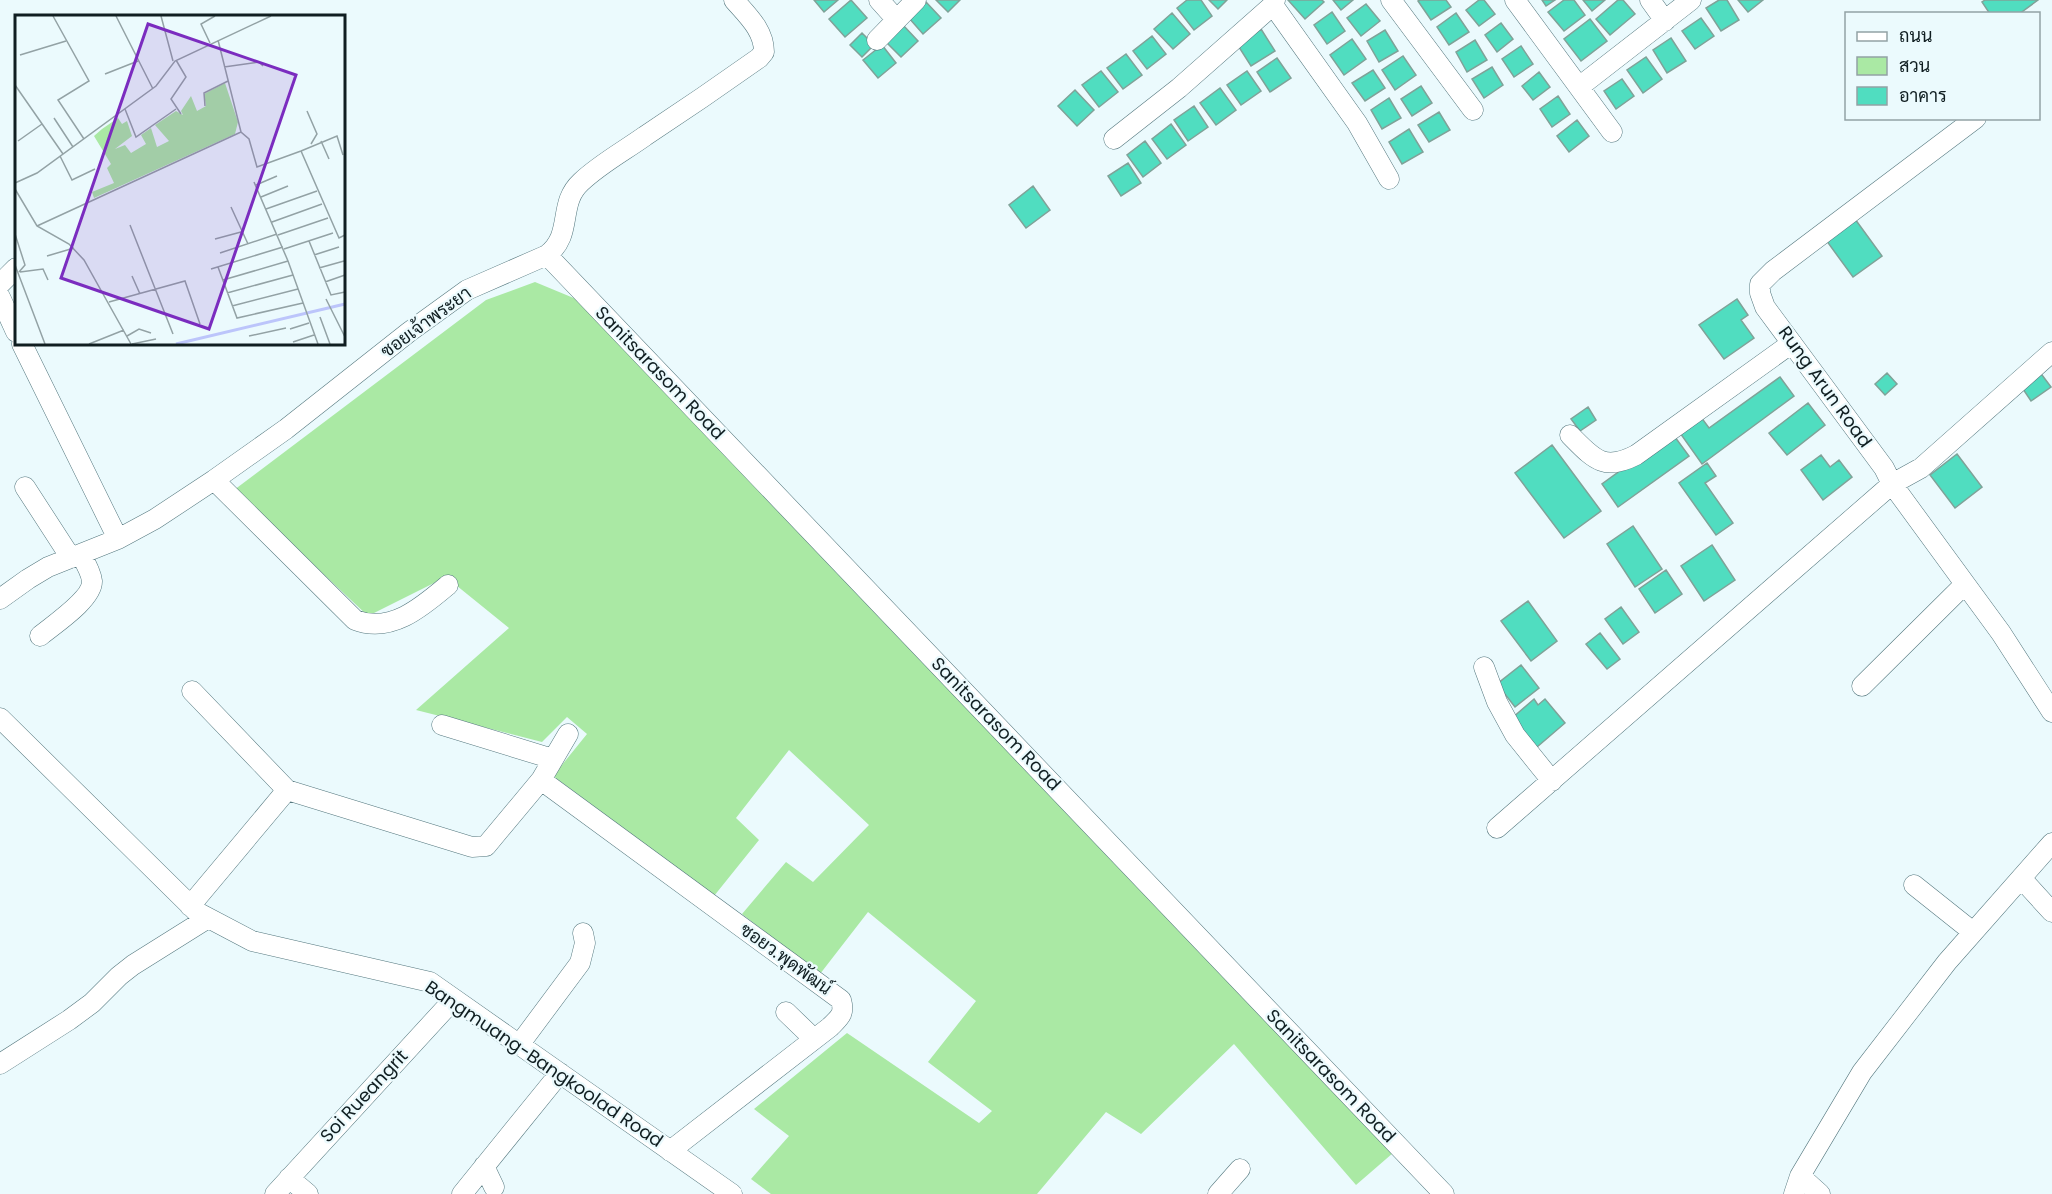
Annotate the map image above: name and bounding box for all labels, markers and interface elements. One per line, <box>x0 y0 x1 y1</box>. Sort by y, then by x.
legend <box>1845 12 2040 120</box>
inset map <box>15 15 345 345</box>
text: ถนน <box>1899 23 1932 48</box>
text: สวน <box>1899 53 1930 78</box>
text: อาคาร <box>1899 83 1947 108</box>
street label: ซอยเจ้าพระยา <box>375 280 476 363</box>
street label: Sanitsarasom Road <box>590 300 731 445</box>
street label: Rung Arun Road <box>1773 321 1878 452</box>
street label: Sanitsarasom Road <box>926 651 1067 796</box>
street label: ซอยว.พุดพัฒน์ <box>735 917 837 1000</box>
street label: Bangmuang-Bangkoolad Road <box>420 974 668 1153</box>
street label: Sanitsarasom Road <box>1261 1003 1402 1148</box>
street label: Soi Rueangrit <box>314 1044 413 1148</box>

